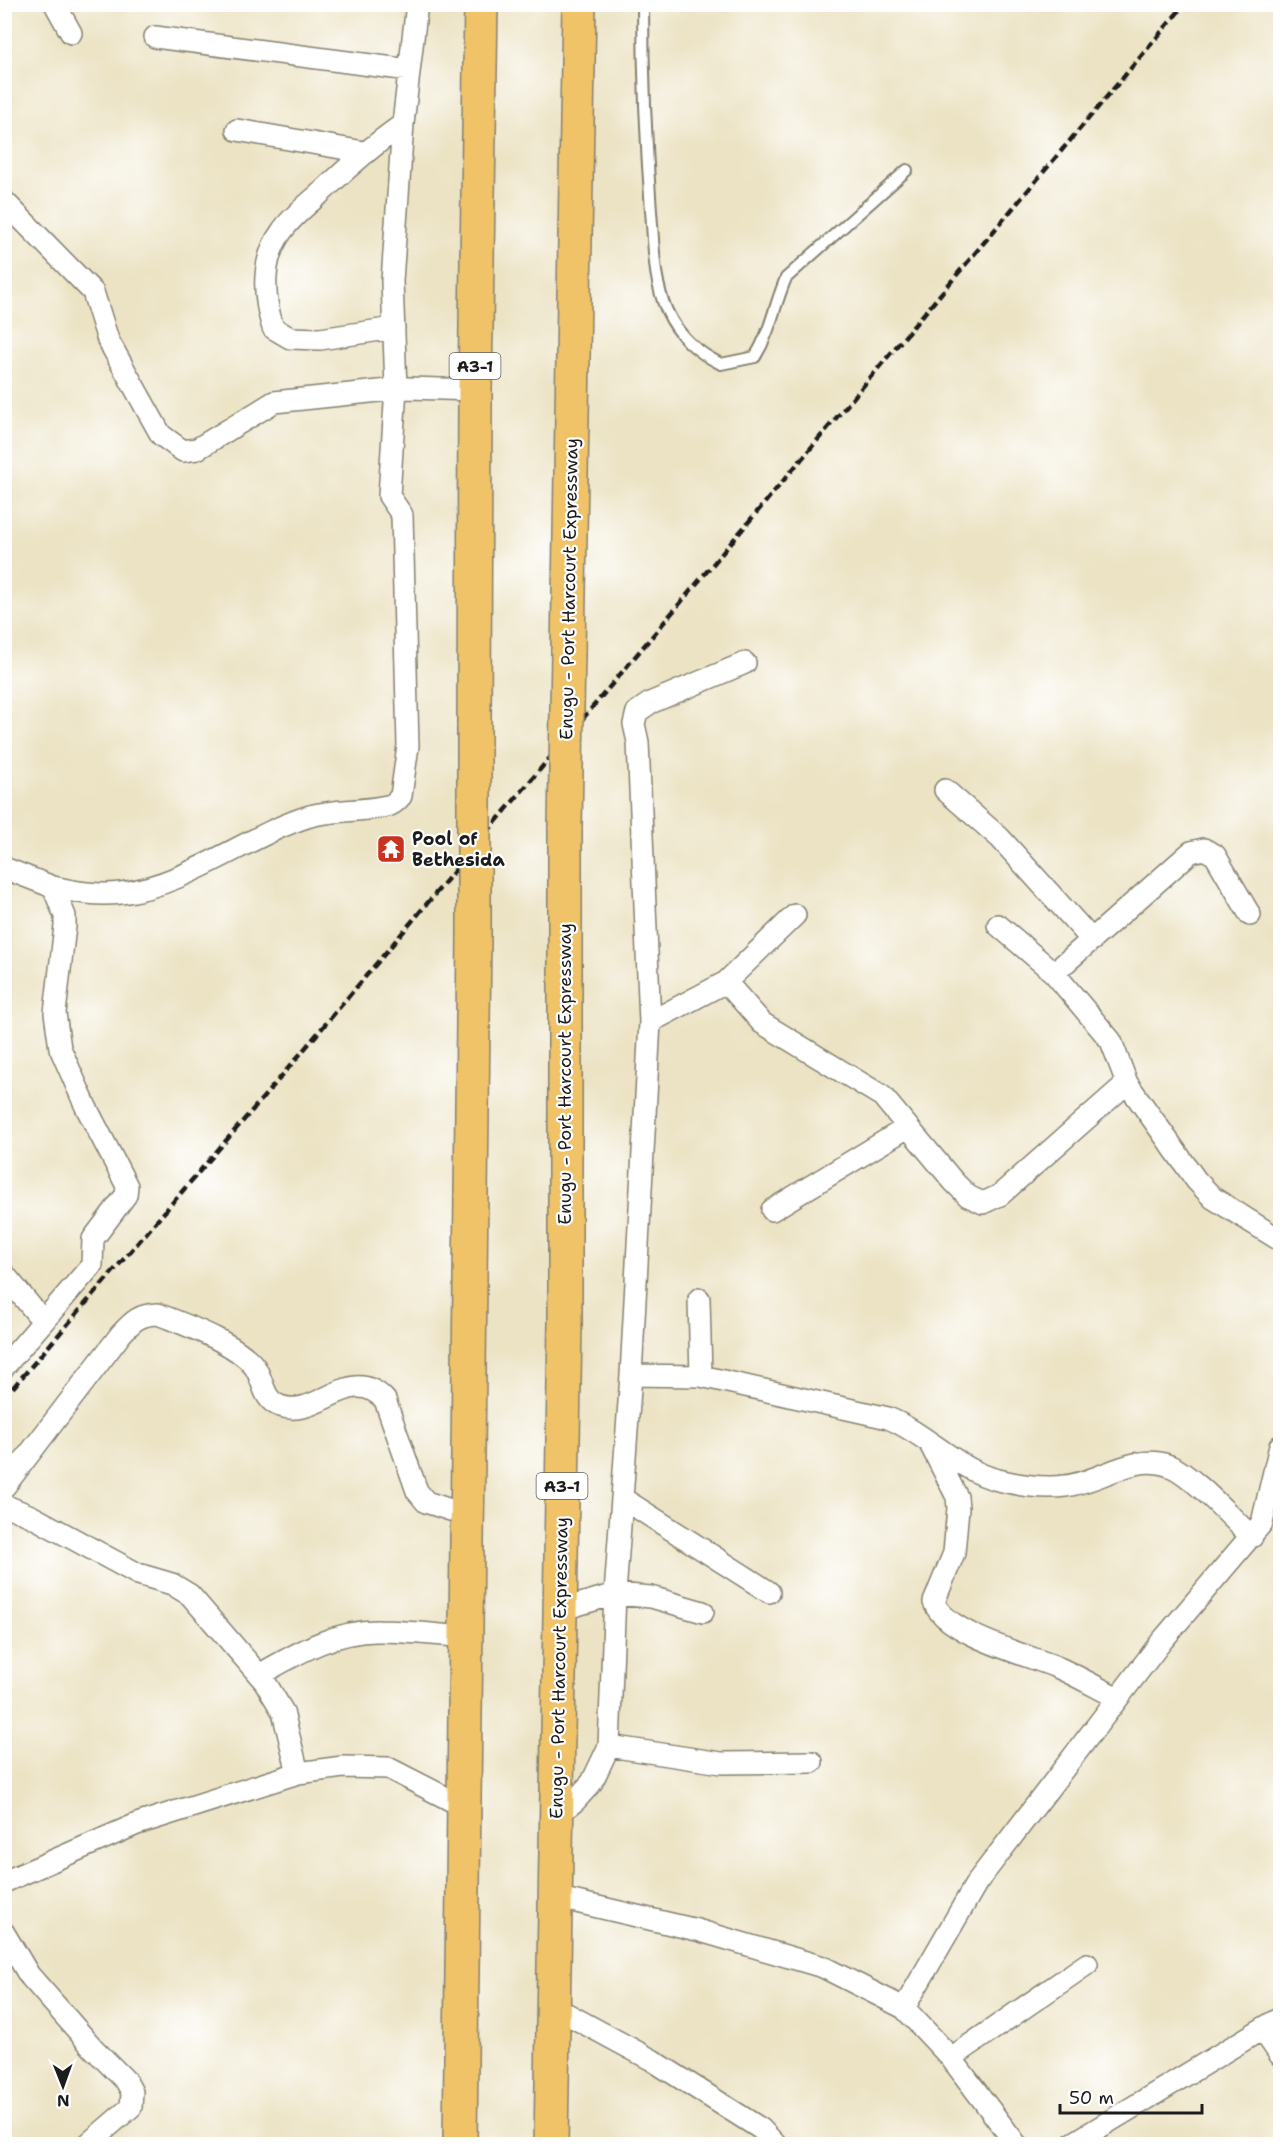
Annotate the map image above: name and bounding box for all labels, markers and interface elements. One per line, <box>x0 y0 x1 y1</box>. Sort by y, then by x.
road number: A3-1 <box>450 353 500 379</box>
street label: Enugu - Port Harcourt Expressway <box>554 438 584 740</box>
place label: Pool of Bethesida <box>412 827 506 872</box>
temple icon: Pool of Bethesida <box>375 833 407 865</box>
street label: Enugu - Port Harcourt Expressway <box>553 923 577 1225</box>
road number: A3-1 <box>536 1473 588 1499</box>
street label: Enugu - Port Harcourt Expressway <box>544 1517 574 1819</box>
north arrow <box>33 2056 93 2116</box>
scale bar <box>1060 2077 1202 2115</box>
text: 50 m <box>1069 2086 1114 2110</box>
text: N <box>57 2090 70 2111</box>

